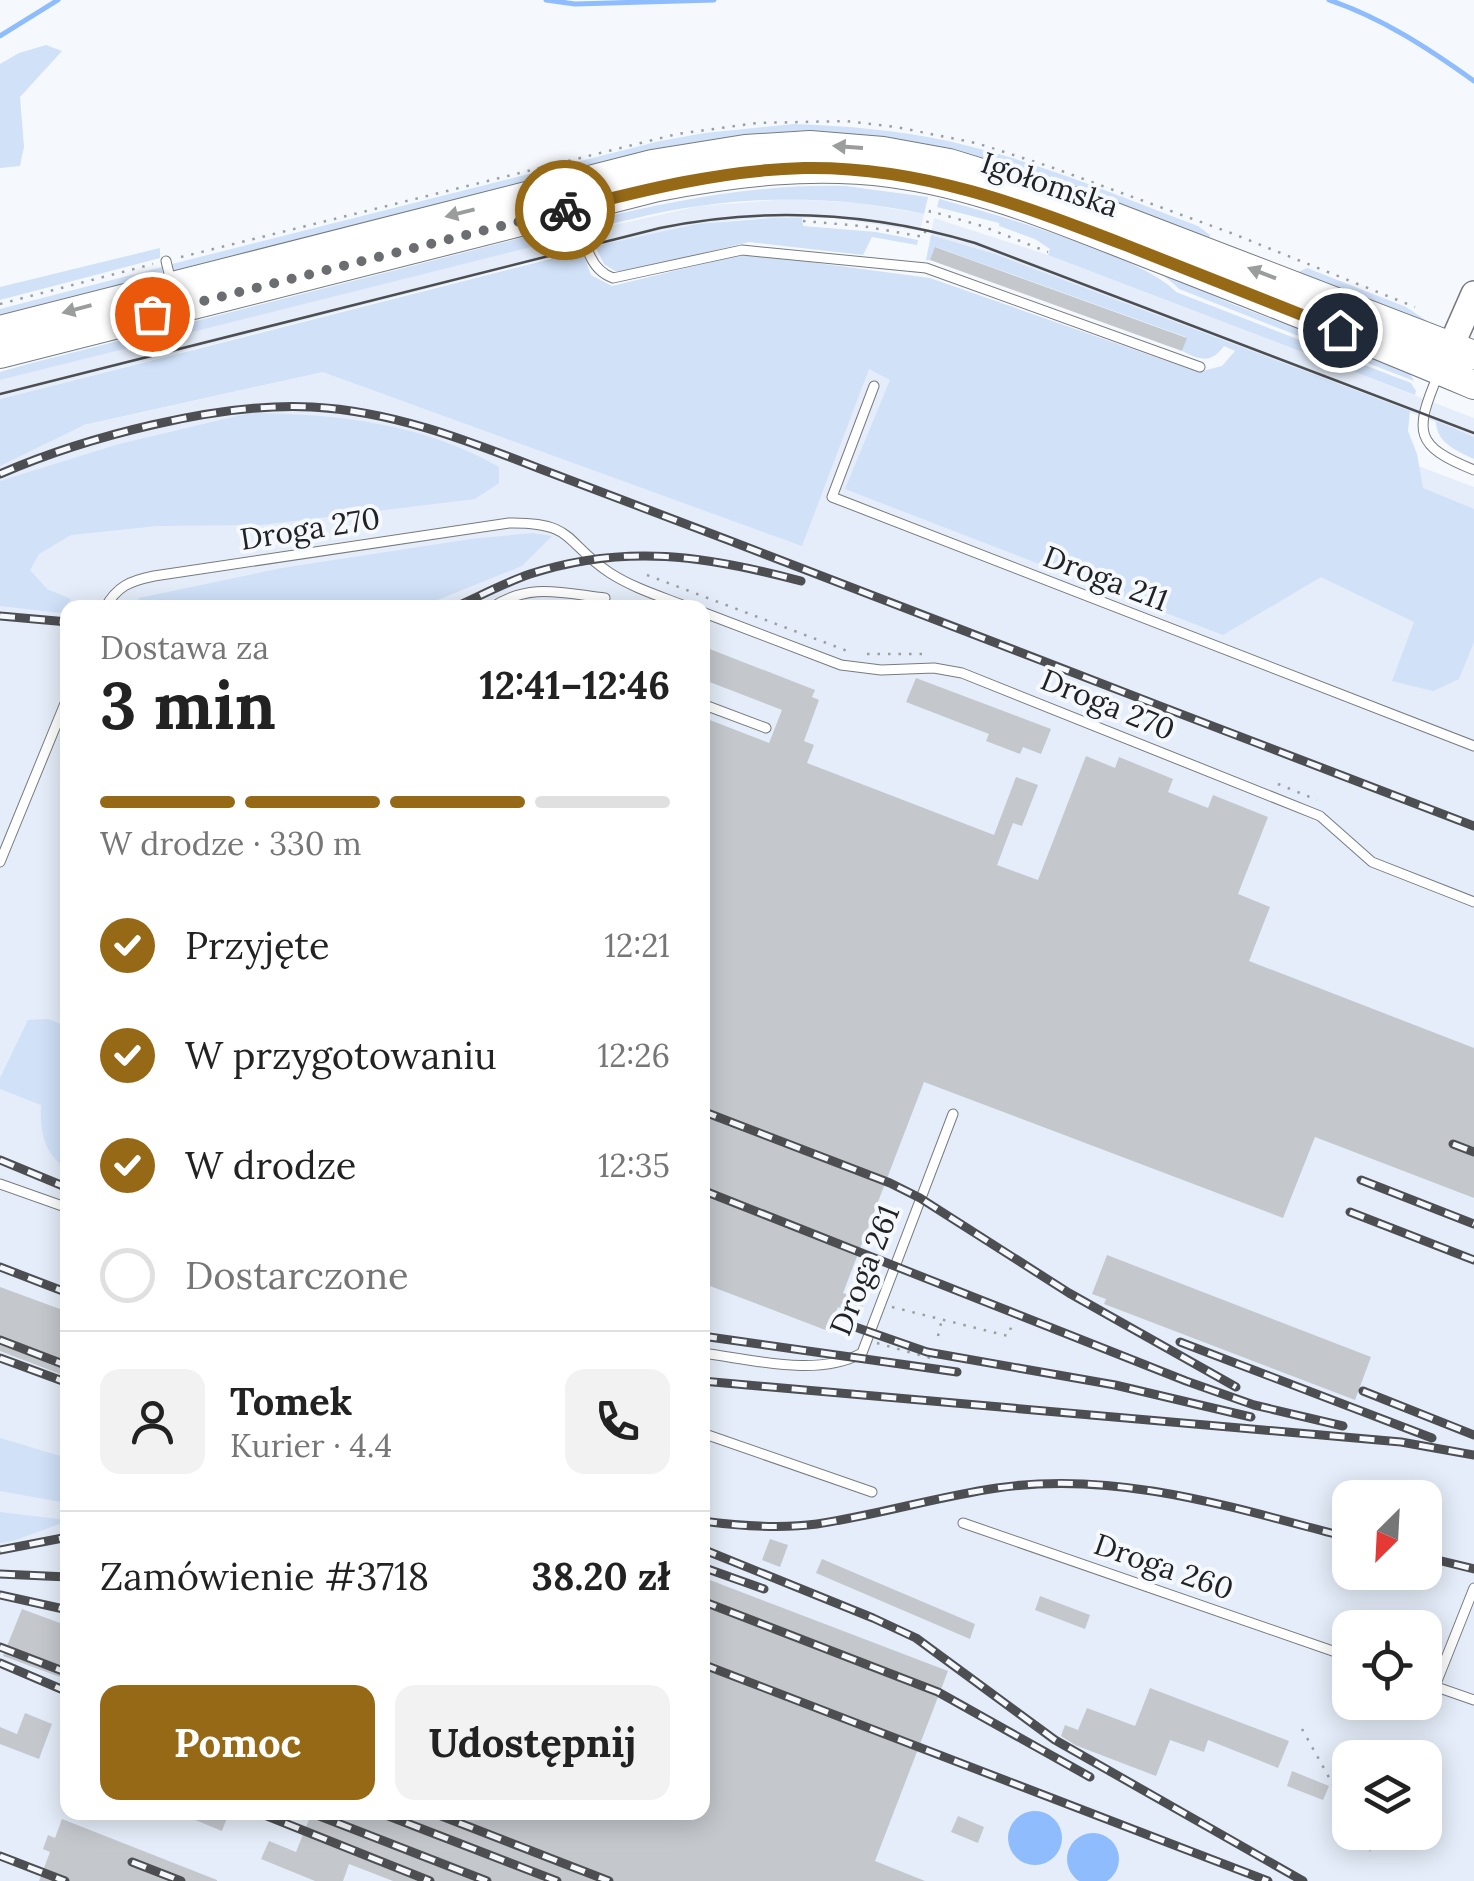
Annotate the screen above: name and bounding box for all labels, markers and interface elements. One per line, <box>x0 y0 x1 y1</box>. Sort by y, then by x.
one-way arrow <box>831 139 863 155</box>
street label: Igołomska <box>976 143 1124 226</box>
courier <box>515 160 615 260</box>
icon: bike <box>538 183 593 238</box>
one-way arrow <box>444 205 475 221</box>
one-way arrow <box>1246 265 1276 281</box>
pin <box>110 272 195 357</box>
icon: bag <box>125 287 180 342</box>
pin <box>1298 288 1383 373</box>
one-way arrow <box>61 302 92 318</box>
icon: home <box>1313 303 1368 358</box>
street label: Droga 270 <box>237 498 383 559</box>
street label: Droga 211 <box>1038 537 1174 620</box>
text: Dostawa za <box>100 627 269 668</box>
street label: Droga 270 <box>1035 660 1181 749</box>
text: 12:41–12:46 <box>479 661 670 709</box>
text: 3 min <box>100 664 276 747</box>
text: W drodze · 330 m <box>100 823 362 864</box>
icon: check <box>100 918 155 973</box>
text: Przyjęte <box>185 921 330 969</box>
text: 12:21 <box>604 925 670 966</box>
icon: check <box>100 1028 155 1083</box>
text: W przygotowaniu <box>185 1031 497 1079</box>
text: 12:26 <box>597 1035 670 1076</box>
icon: check <box>100 1138 155 1193</box>
text: W drodze <box>185 1141 356 1189</box>
text: 12:35 <box>598 1145 670 1186</box>
street label: Droga 261 <box>821 1199 908 1341</box>
text: Dostarczone <box>185 1251 409 1299</box>
button: person <box>100 1369 205 1474</box>
button: phone <box>565 1369 670 1474</box>
text: Tomek <box>230 1377 352 1425</box>
text: Kurier · 4.4 <box>230 1425 392 1466</box>
north arrow <box>1332 1480 1442 1590</box>
map controls <box>1332 1480 1442 1850</box>
street label: Droga 260 <box>1089 1524 1239 1608</box>
text: Zamówienie #3718 <box>100 1552 429 1600</box>
text: 38.20 zł <box>531 1552 670 1600</box>
button: locate <box>1332 1610 1442 1720</box>
button: Pomoc <box>100 1685 375 1800</box>
button: Udostępnij <box>395 1685 670 1800</box>
button: layers <box>1332 1740 1442 1850</box>

